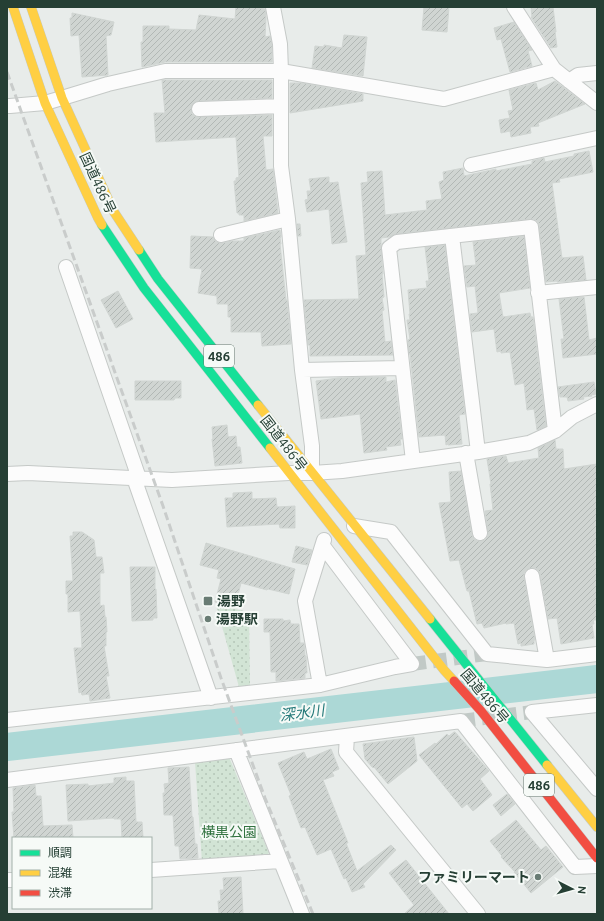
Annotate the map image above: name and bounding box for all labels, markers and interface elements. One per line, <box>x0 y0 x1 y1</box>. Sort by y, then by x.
street label: 国道486号 <box>77 150 119 216</box>
road number: 486 <box>204 345 234 367</box>
street label: 国道486号 <box>257 412 311 474</box>
place label: 湯野 <box>217 593 245 609</box>
marker: 湯野 <box>202 595 214 607</box>
place label: 湯野駅 <box>216 611 258 627</box>
marker: 湯野駅 <box>203 614 213 624</box>
street label: 国道486号 <box>458 666 512 726</box>
water label: 深水川 <box>279 701 327 724</box>
road number: 486 <box>524 774 554 796</box>
park label: 横黒公園 <box>201 824 257 840</box>
legend <box>12 837 152 909</box>
text: 順調 <box>48 846 72 859</box>
text: 混雑 <box>48 866 72 879</box>
place label: ファミリーマート <box>418 869 530 885</box>
north arrow <box>552 869 592 909</box>
marker: ファミリーマート <box>533 872 543 882</box>
text: N <box>576 885 588 895</box>
text: 渋滞 <box>48 886 72 899</box>

